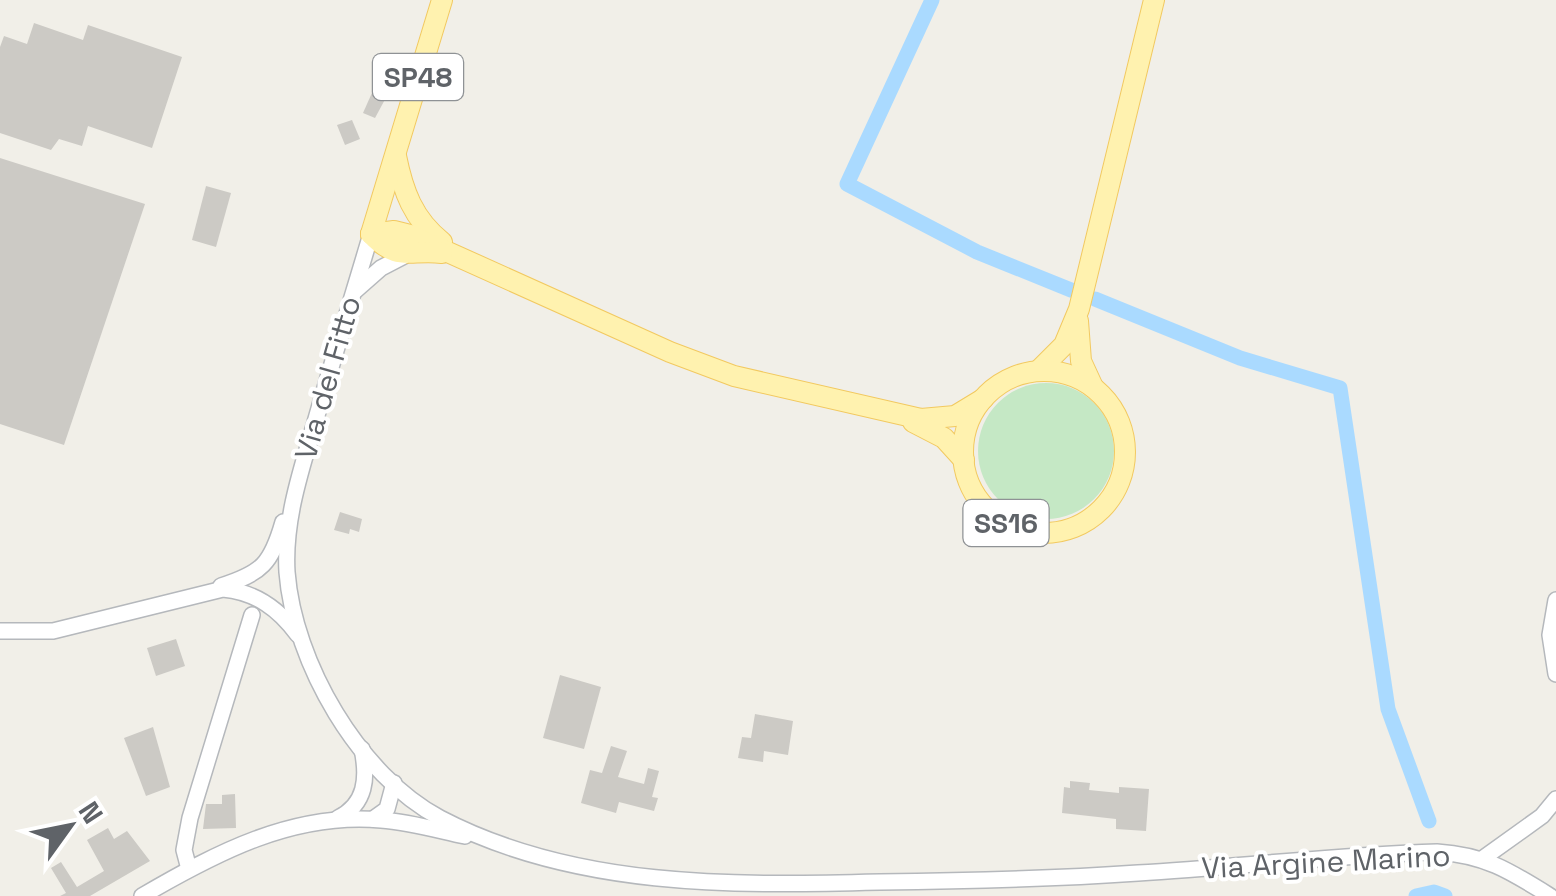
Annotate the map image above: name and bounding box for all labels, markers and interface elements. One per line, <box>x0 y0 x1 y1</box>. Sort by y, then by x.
road number: SP48 <box>373 54 463 100</box>
street label: Via del Fitto <box>286 291 369 464</box>
road number: SS16 <box>964 500 1048 546</box>
north arrow <box>20 776 120 876</box>
text: N <box>71 795 111 830</box>
street label: Via Argine Marino <box>1200 836 1452 888</box>

